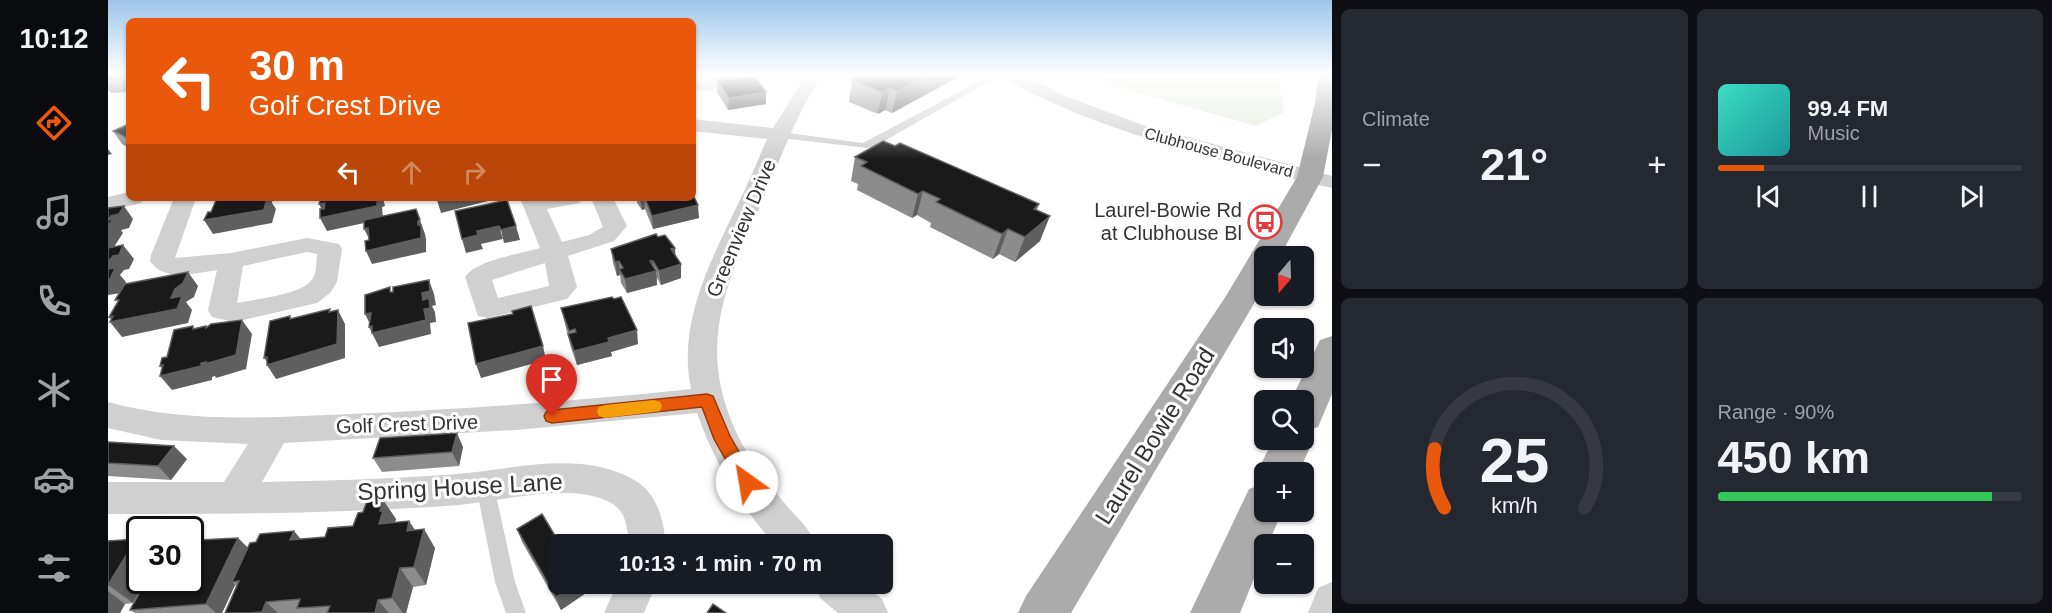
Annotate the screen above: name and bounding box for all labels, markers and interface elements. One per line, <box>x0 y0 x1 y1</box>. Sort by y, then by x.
text: 10:12 <box>19 24 89 54</box>
icon: left <box>150 42 228 120</box>
text: 30 m <box>249 42 345 89</box>
text: Golf Crest Drive <box>249 91 441 121</box>
text: 99.4 FM <box>1808 96 1888 121</box>
icon: directions <box>33 102 75 144</box>
text: Climate <box>1362 108 1430 130</box>
text: Music <box>1808 122 1860 144</box>
street label: Clubhouse Boulevard <box>1143 124 1295 180</box>
text: 21° <box>1480 139 1548 190</box>
text: − <box>1362 146 1381 183</box>
text: + <box>1647 146 1667 183</box>
icon: left <box>332 156 365 189</box>
icon: ahead <box>395 156 428 189</box>
icon: right <box>458 156 491 189</box>
street label: Greenview Drive <box>702 156 780 300</box>
icon: previous <box>1752 180 1785 213</box>
icon: pause <box>1853 180 1886 213</box>
icon: next <box>1955 180 1988 213</box>
icon: music <box>33 191 75 233</box>
place label: Laurel-Bowie Rd at Clubhouse Bl <box>1094 199 1242 244</box>
bus stop icon: Laurel-Bowie Rd at Clubhouse Bl <box>1247 204 1283 240</box>
north arrow <box>1254 246 1314 306</box>
map controls <box>1254 246 1314 594</box>
icon: phone <box>33 280 75 322</box>
button: sound <box>1254 318 1314 378</box>
street label: Laurel Bowie Road <box>1089 343 1220 529</box>
pin <box>526 354 577 416</box>
icon: arrive <box>535 363 568 396</box>
icon: climate <box>33 369 75 411</box>
button: search <box>1254 390 1314 450</box>
text: Range · 90% <box>1718 401 1834 423</box>
street label: Golf Crest Drive <box>336 411 478 437</box>
text: 25 <box>1480 426 1549 495</box>
text: 450 km <box>1718 432 1870 483</box>
position arrow <box>715 450 779 514</box>
icon: car <box>33 458 75 500</box>
button: + <box>1254 462 1314 522</box>
street label: Spring House Lane <box>357 468 563 505</box>
text: km/h <box>1491 494 1537 518</box>
speed limit sign: 30 <box>126 516 204 594</box>
button: − <box>1254 534 1314 594</box>
icon: filters <box>33 547 75 589</box>
text: 10:13 · 1 min · 70 m <box>619 551 822 576</box>

